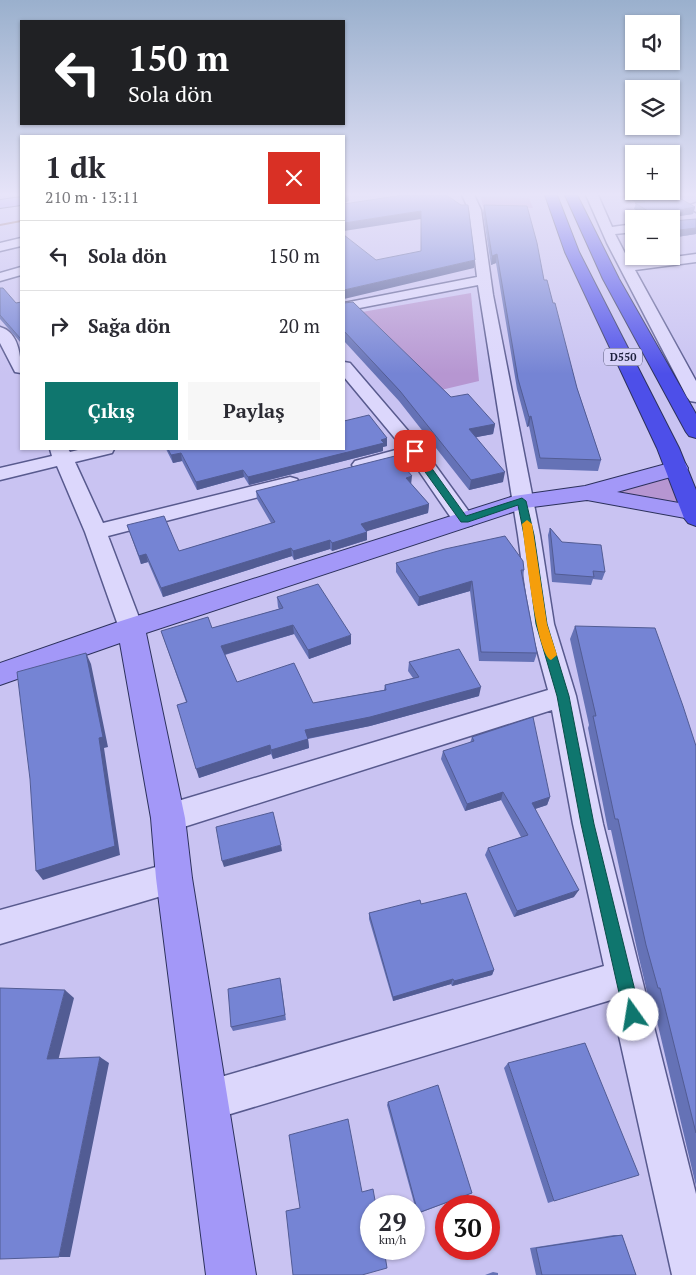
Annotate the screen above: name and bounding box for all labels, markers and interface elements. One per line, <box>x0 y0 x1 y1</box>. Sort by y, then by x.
map controls <box>625 15 680 265</box>
button: sound <box>625 15 680 70</box>
text: 150 m <box>128 35 229 81</box>
icon: left <box>45 40 110 105</box>
text: Sola dön <box>128 79 212 108</box>
button: layers <box>625 80 680 135</box>
button: + <box>625 145 680 200</box>
text: 1 dk <box>45 147 106 187</box>
button: close <box>268 152 320 204</box>
text: 210 m · 13:11 <box>45 186 139 208</box>
button: − <box>625 210 680 265</box>
icon: left <box>45 242 73 270</box>
text: Sola dön <box>88 243 167 268</box>
text: 150 m <box>269 243 320 268</box>
icon: right <box>45 312 73 340</box>
text: Sağa dön <box>88 313 171 338</box>
text: 20 m <box>279 313 320 338</box>
road number: D550 <box>604 348 642 366</box>
button: Çıkış <box>45 382 178 440</box>
button: Paylaş <box>188 382 320 440</box>
pin <box>394 430 436 472</box>
icon: arrive <box>401 437 429 465</box>
position arrow <box>606 988 658 1040</box>
speed limit sign: 30 <box>435 1195 500 1260</box>
text: 29 <box>378 1205 407 1238</box>
text: km/h <box>379 1232 406 1247</box>

